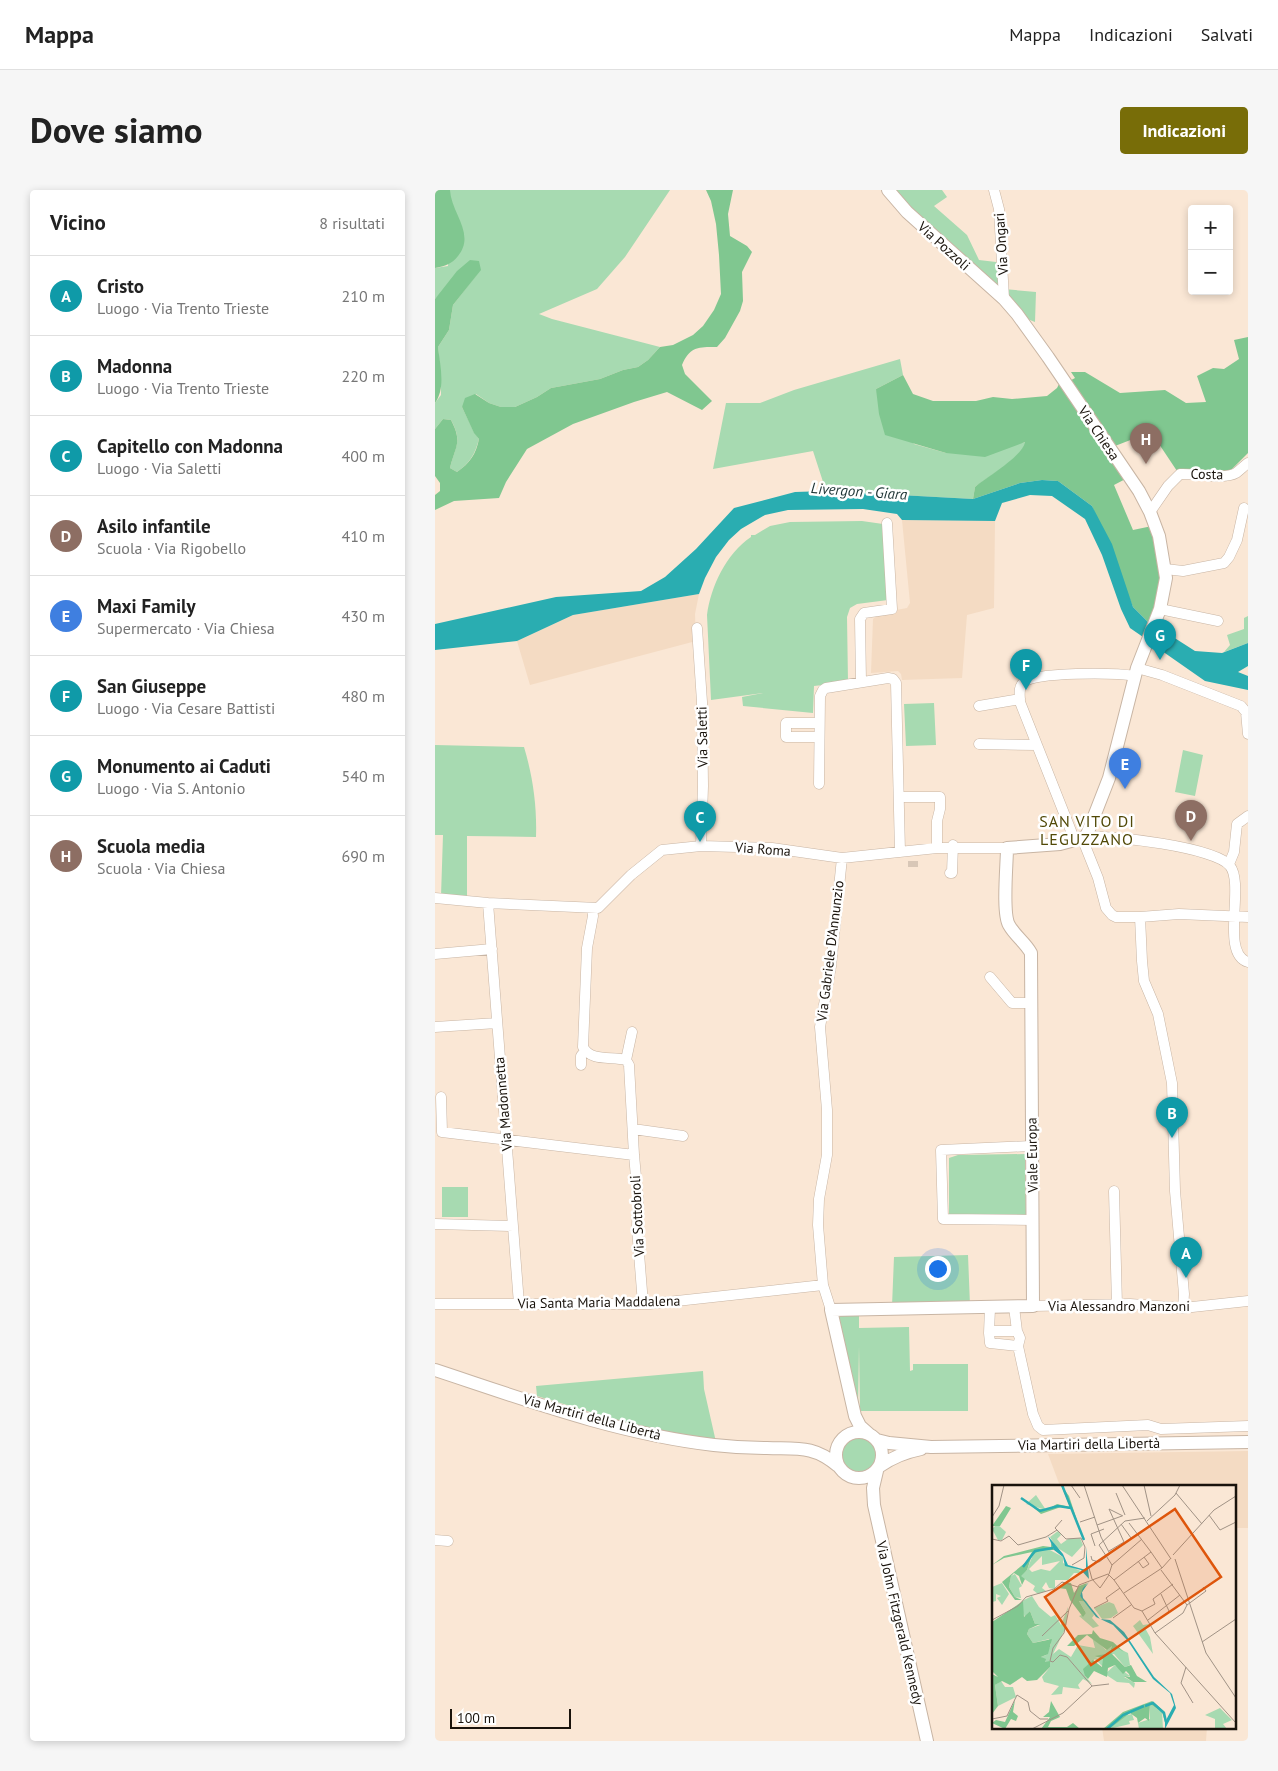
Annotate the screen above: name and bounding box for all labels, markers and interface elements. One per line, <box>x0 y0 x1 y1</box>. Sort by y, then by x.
text: Mappa <box>25 19 94 50</box>
text: Mappa <box>1009 23 1061 46</box>
text: Indicazioni <box>1089 23 1173 46</box>
text: Salvati <box>1201 23 1253 46</box>
text: Dove siamo <box>30 107 203 153</box>
button: Indicazioni <box>1120 107 1248 154</box>
map controls <box>1188 205 1233 295</box>
button: + <box>1188 205 1233 250</box>
text: Vicino <box>50 209 106 236</box>
street label: Via Ongari <box>990 212 1012 277</box>
text: 8 risultati <box>319 213 385 233</box>
street label: Via Pozzoli <box>913 217 974 274</box>
button: − <box>1188 250 1233 295</box>
text: Cristo <box>97 274 144 298</box>
text: A <box>61 286 71 306</box>
text: 210 m <box>342 286 385 306</box>
text: Luogo · Via Trento Trieste <box>97 298 269 318</box>
text: Madonna <box>97 354 172 378</box>
text: B <box>61 366 71 386</box>
text: 220 m <box>342 366 385 386</box>
text: Luogo · Via Trento Trieste <box>97 378 269 398</box>
street label: Via Chiesa <box>1074 402 1124 464</box>
pin: H <box>1130 423 1162 464</box>
text: Capitello con Madonna <box>97 434 283 458</box>
text: C <box>62 446 70 466</box>
text: 400 m <box>342 446 385 466</box>
text: Luogo · Via Saletti <box>97 458 222 478</box>
street label: Costa <box>1191 465 1224 483</box>
water label: Livergon - Giara <box>810 478 908 504</box>
text: Asilo infantile <box>97 514 211 538</box>
text: D <box>61 526 71 546</box>
text: 410 m <box>342 526 385 546</box>
text: Scuola · Via Rigobello <box>97 538 246 558</box>
text: Maxi Family <box>97 594 196 618</box>
text: E <box>62 606 70 626</box>
text: 430 m <box>342 606 385 626</box>
text: Supermercato · Via Chiesa <box>97 618 275 638</box>
pin: G <box>1144 619 1176 660</box>
pin: F <box>1010 649 1042 690</box>
text: San Giuseppe <box>97 674 206 698</box>
text: F <box>62 686 70 706</box>
text: 480 m <box>342 686 385 706</box>
text: Luogo · Via Cesare Battisti <box>97 698 275 718</box>
street label: Via Saletti <box>692 706 712 769</box>
pin: E <box>1109 748 1141 789</box>
text: Monumento ai Caduti <box>97 754 271 778</box>
text: G <box>61 766 71 786</box>
text: 540 m <box>342 766 385 786</box>
text: Luogo · Via S. Antonio <box>97 778 245 798</box>
pin: D <box>1175 800 1207 841</box>
pin: C <box>684 801 716 842</box>
district label: SAN VITO DI LEGUZZANO <box>1039 811 1135 849</box>
text: Scuola media <box>97 834 205 858</box>
street label: Via Roma <box>734 838 792 860</box>
text: H <box>61 846 71 866</box>
text: 690 m <box>342 846 385 866</box>
text: Scuola · Via Chiesa <box>97 858 225 878</box>
street label: Via Gabriele D'Annunzio <box>812 879 848 1024</box>
street label: Via Madonnetta <box>490 1056 516 1153</box>
pin: B <box>1156 1097 1188 1138</box>
street label: Viale Europa <box>1022 1117 1042 1194</box>
street label: Via Sottobroli <box>626 1175 648 1258</box>
pin: A <box>1170 1237 1202 1278</box>
your location <box>925 1256 951 1282</box>
street label: Via Santa Maria Maddalena <box>516 1292 681 1312</box>
street label: Via Alessandro Manzoni <box>1047 1297 1190 1315</box>
street label: Via Martiri della Libertà <box>520 1390 663 1444</box>
street label: Via Martiri della Libertà <box>1017 1434 1160 1454</box>
inset map <box>992 1485 1235 1728</box>
street label: Via John Fitzgerald Kennedy <box>872 1538 928 1707</box>
scale bar <box>450 1706 571 1729</box>
text: 100 m <box>457 1709 495 1727</box>

